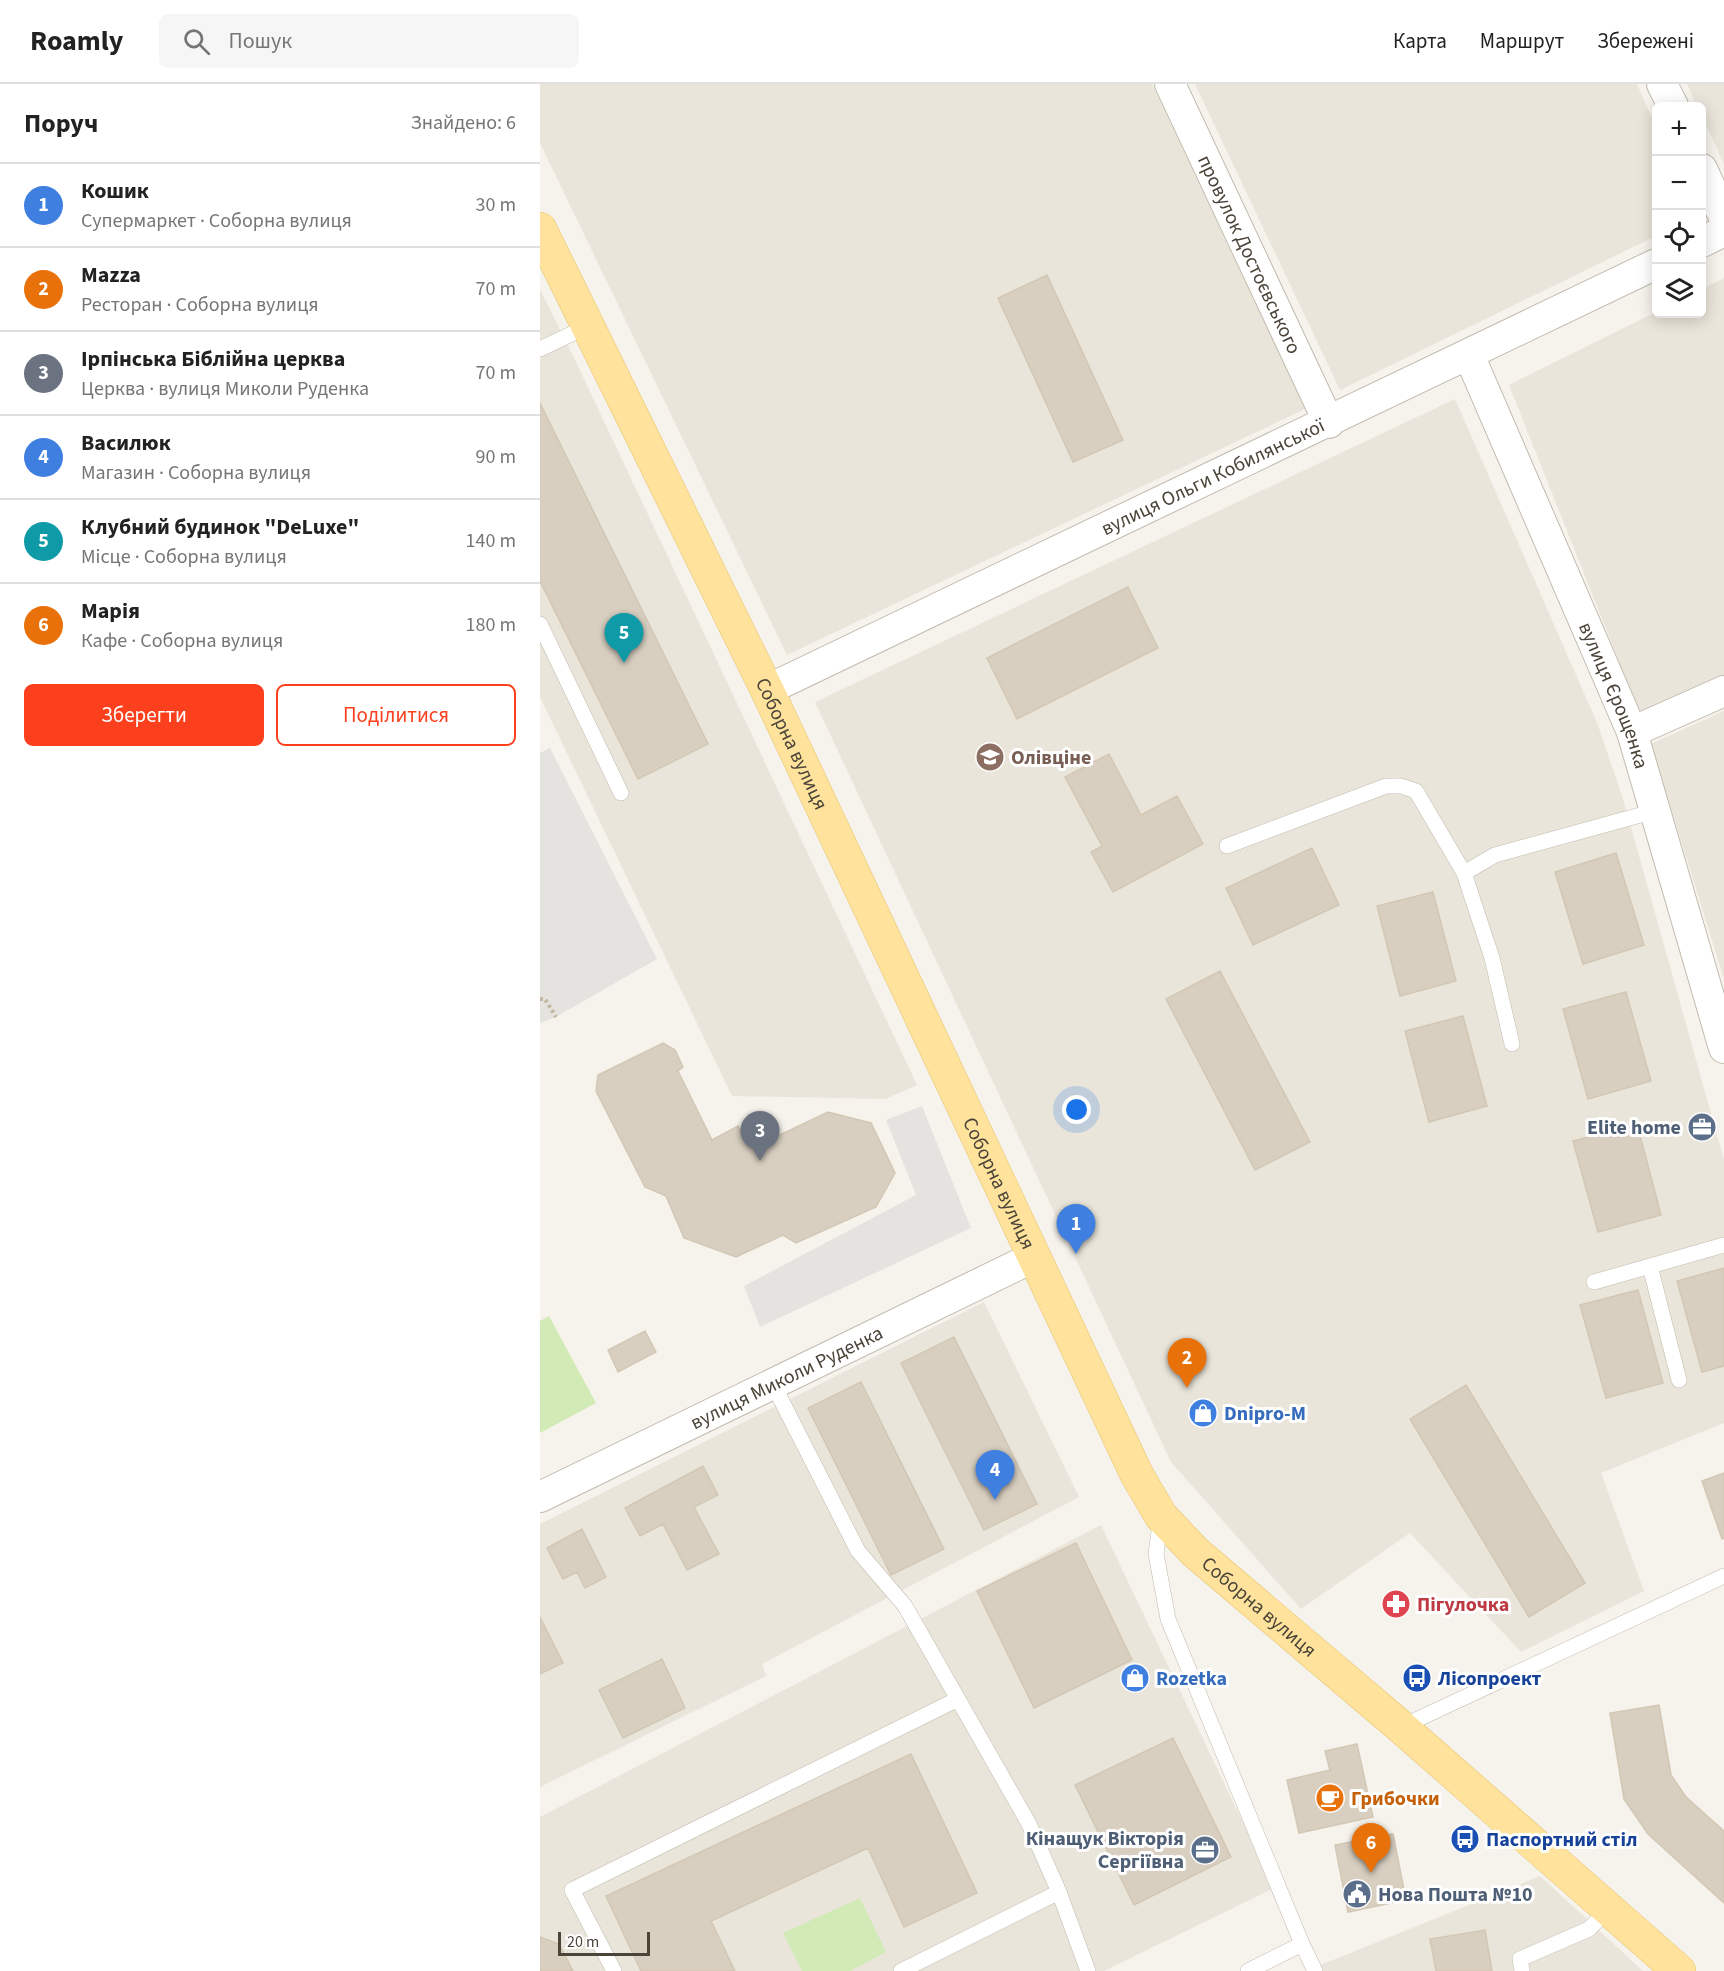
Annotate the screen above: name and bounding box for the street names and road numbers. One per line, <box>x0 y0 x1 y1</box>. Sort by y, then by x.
street label: провулок Достоєвського <box>1190 150 1308 359</box>
street label: вулиця Ольги Кобилянської <box>1096 411 1330 543</box>
street label: вулиця Єрощенка <box>1571 618 1655 772</box>
street label: Соборна вулиця <box>748 673 834 815</box>
street label: Соборна вулиця <box>955 1113 1042 1254</box>
street label: вулиця Миколи Руденка <box>686 1319 888 1437</box>
street label: Соборна вулиця <box>1195 1550 1322 1664</box>

